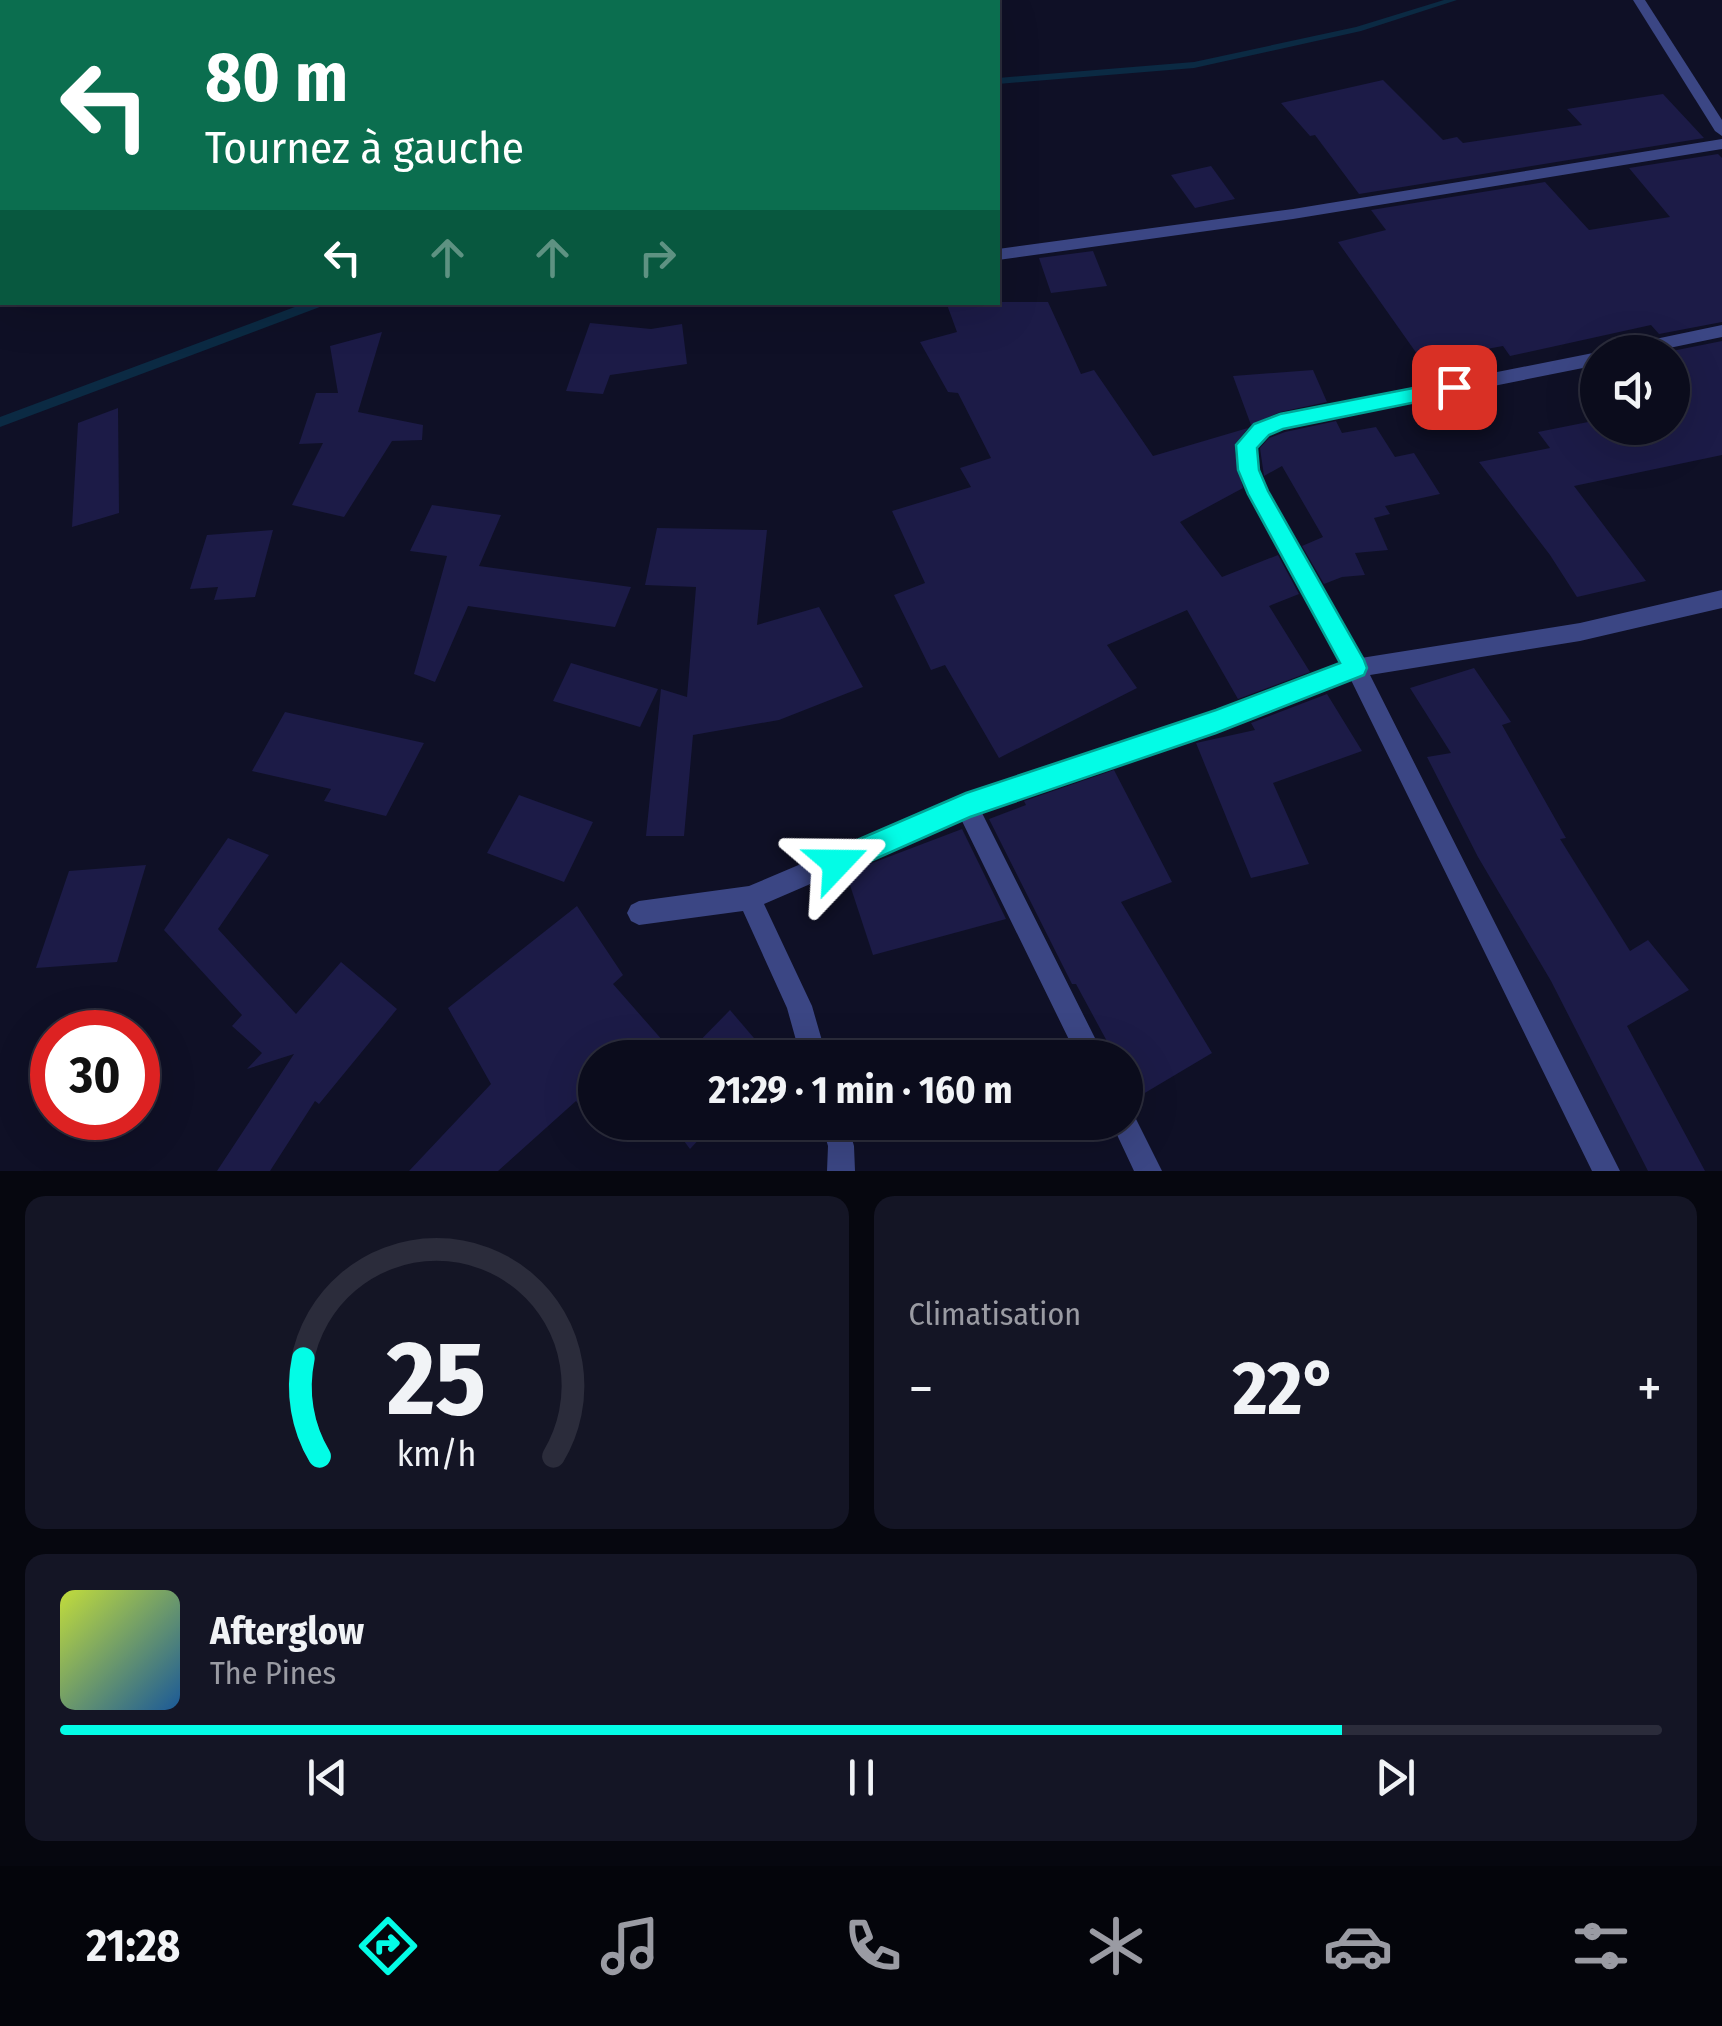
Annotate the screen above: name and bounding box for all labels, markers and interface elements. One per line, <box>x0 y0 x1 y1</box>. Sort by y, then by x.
text: 80 m <box>205 36 348 120</box>
icon: left <box>40 40 170 170</box>
text: Tournez à gauche <box>205 121 524 175</box>
icon: left <box>315 230 370 285</box>
icon: ahead <box>420 230 475 285</box>
icon: ahead <box>525 230 580 285</box>
icon: right <box>630 230 685 285</box>
map controls <box>1580 335 1690 445</box>
button: sound <box>1580 335 1690 445</box>
pin <box>1412 345 1497 430</box>
icon: arrive <box>1427 360 1482 415</box>
position arrow <box>785 811 889 915</box>
speed limit sign: 30 <box>30 1010 160 1140</box>
text: 21:29 · 1 min · 160 m <box>708 1067 1013 1113</box>
text: Climatisation <box>909 1295 1081 1333</box>
text: 25 <box>386 1317 486 1442</box>
text: 22° <box>1233 1344 1337 1434</box>
text: − <box>909 1356 933 1422</box>
text: + <box>1637 1356 1662 1422</box>
text: km/h <box>397 1433 477 1475</box>
text: Afterglow <box>210 1608 364 1654</box>
text: The Pines <box>210 1654 336 1692</box>
icon: previous <box>300 1750 355 1805</box>
icon: pause <box>834 1750 889 1805</box>
icon: next <box>1368 1750 1423 1805</box>
icon: directions <box>353 1911 423 1981</box>
icon: music <box>595 1911 665 1981</box>
icon: phone <box>838 1911 908 1981</box>
icon: climate <box>1081 1911 1151 1981</box>
icon: car <box>1323 1911 1393 1981</box>
icon: filters <box>1566 1911 1636 1981</box>
text: 21:28 <box>86 1919 180 1973</box>

